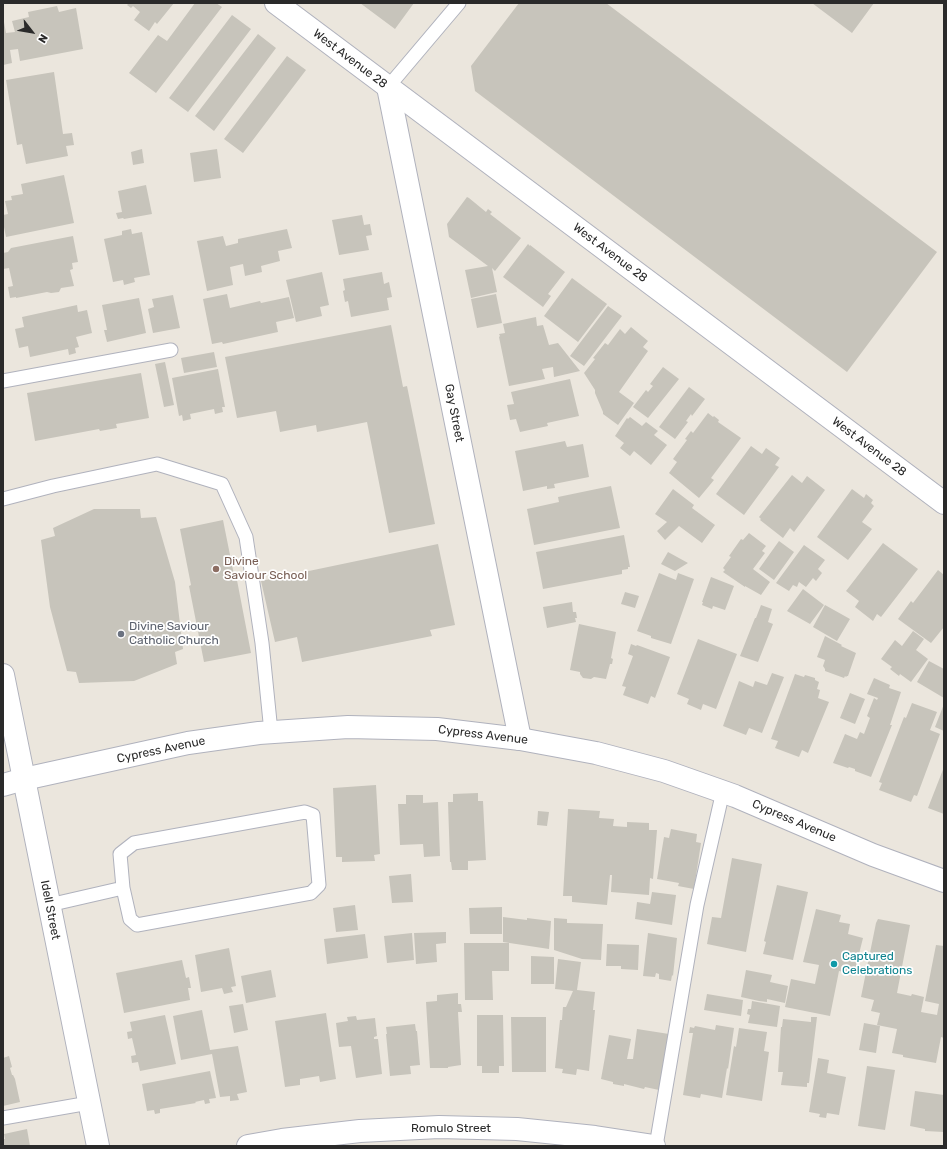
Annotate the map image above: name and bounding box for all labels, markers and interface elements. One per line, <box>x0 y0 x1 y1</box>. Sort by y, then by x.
north arrow <box>12 12 52 52</box>
street label: West Avenue 28 <box>310 26 390 92</box>
text: N <box>35 32 50 45</box>
street label: West Avenue 28 <box>570 220 650 286</box>
street label: Gay Street <box>441 383 467 443</box>
street label: West Avenue 28 <box>829 414 909 480</box>
place label: Divine Saviour School <box>224 555 307 583</box>
marker: Divine Saviour School <box>211 564 221 574</box>
place label: Divine Saviour Catholic Church <box>129 620 219 648</box>
marker: Divine Saviour Catholic Church <box>116 629 126 639</box>
street label: Cypress Avenue <box>437 722 529 748</box>
street label: Cypress Avenue <box>115 734 207 766</box>
street label: Cypress Avenue <box>750 797 838 845</box>
street label: Idell Street <box>37 879 63 941</box>
place label: Captured Celebrations <box>842 950 912 978</box>
marker: Captured Celebrations <box>829 959 839 969</box>
street label: Romulo Street <box>411 1122 491 1136</box>

